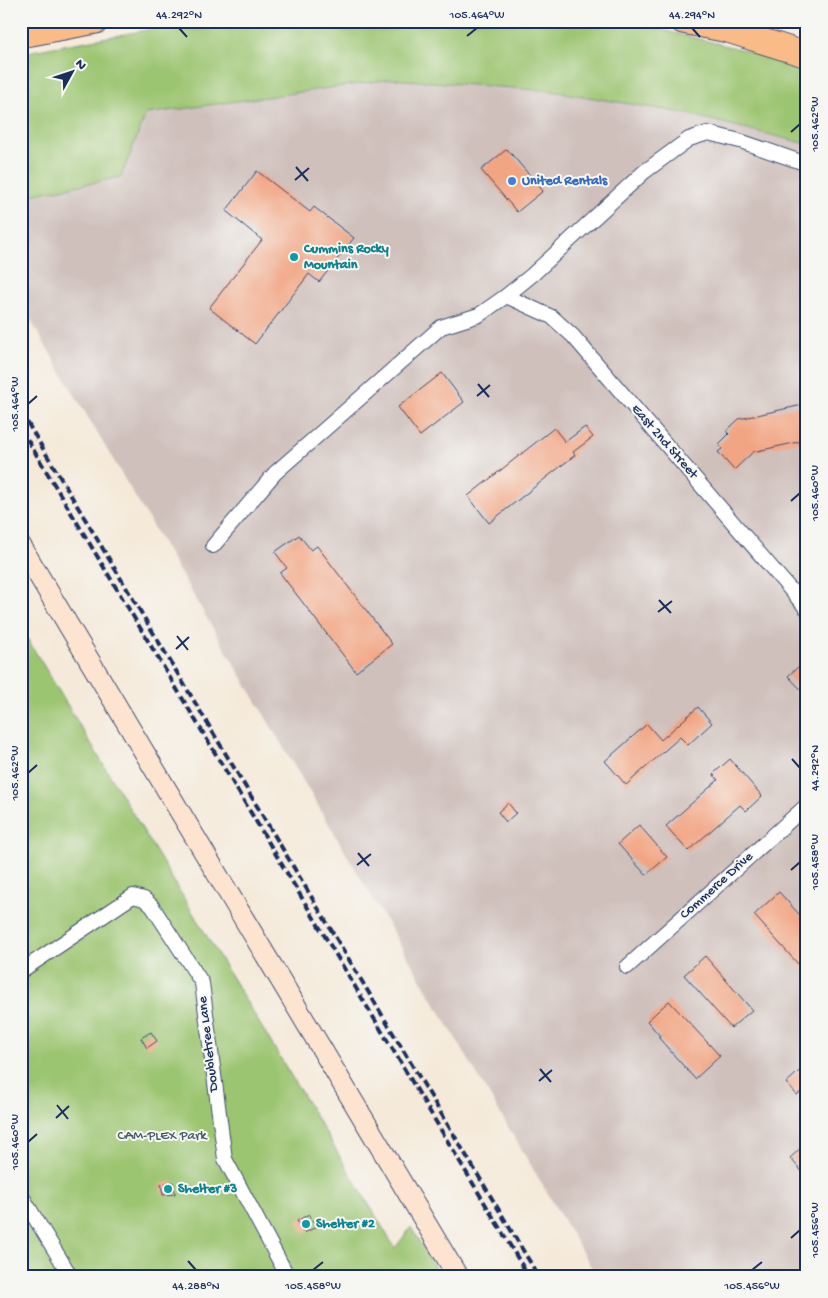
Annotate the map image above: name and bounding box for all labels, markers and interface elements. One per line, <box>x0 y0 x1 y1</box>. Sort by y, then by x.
text: 44.292°N <box>156 9 202 23</box>
text: 105.464°W <box>449 9 504 23</box>
text: 44.294°N <box>669 9 715 23</box>
north arrow <box>48 48 98 98</box>
text: N <box>71 56 89 74</box>
text: 105.462°W <box>809 97 823 152</box>
place label: United Rentals <box>522 173 608 190</box>
marker: United Rentals <box>506 175 518 187</box>
place label: Cummins Rocky Mountain <box>303 241 389 274</box>
marker: Cummins Rocky Mountain <box>288 251 300 263</box>
text: 105.464°W <box>9 377 23 432</box>
street label: East 2nd Street <box>627 401 702 484</box>
text: 105.460°W <box>809 465 823 522</box>
text: 44.292°N <box>809 745 823 791</box>
text: 105.462°W <box>9 746 23 801</box>
text: 105.458°W <box>809 834 823 891</box>
street label: Commerce Drive <box>677 848 758 923</box>
street label: Doubletree Lane <box>195 995 223 1094</box>
text: 105.460°W <box>9 1114 23 1171</box>
park label: CAM-PLEX Park <box>118 1128 208 1145</box>
place label: Shelter #3 <box>178 1181 237 1198</box>
marker: Shelter #3 <box>162 1183 174 1195</box>
text: 105.456°W <box>809 1202 823 1259</box>
place label: Shelter #2 <box>316 1216 375 1233</box>
marker: Shelter #2 <box>300 1218 312 1230</box>
text: 44.288°N <box>172 1280 220 1294</box>
text: 105.458°W <box>284 1280 341 1294</box>
text: 105.456°W <box>723 1280 780 1294</box>

